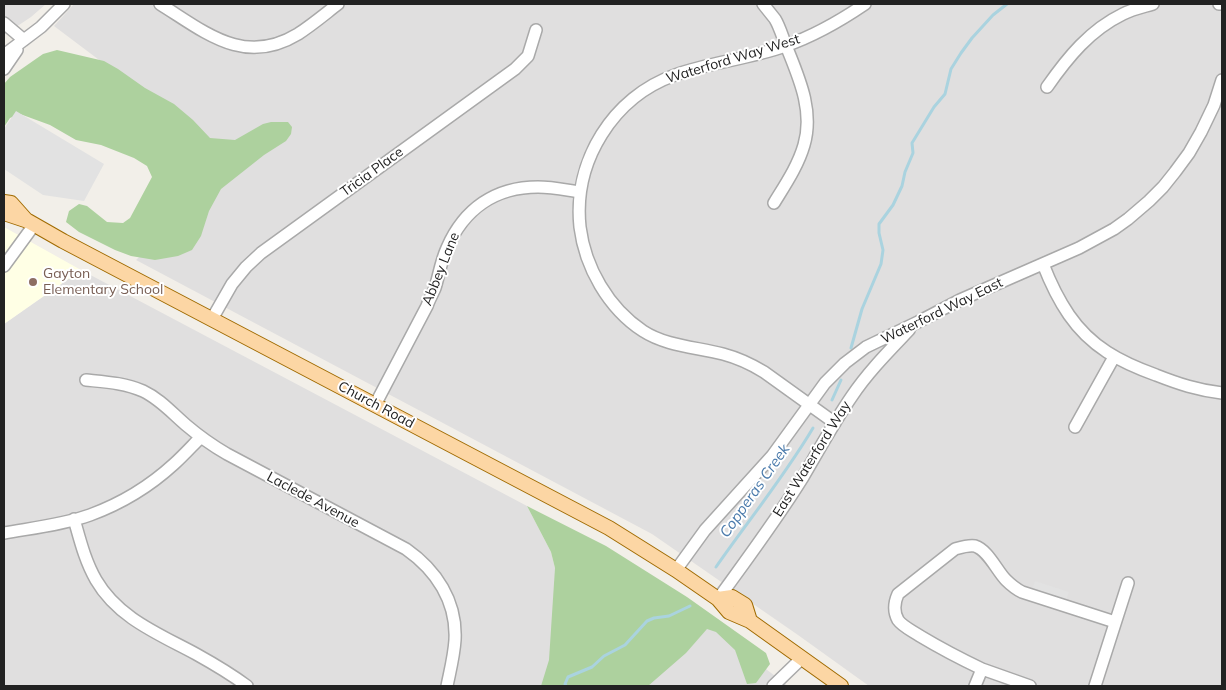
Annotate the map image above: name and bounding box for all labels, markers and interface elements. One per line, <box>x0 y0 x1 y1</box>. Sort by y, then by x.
street label: Waterford Way West <box>664 31 802 87</box>
street label: Tricia Place <box>337 144 407 200</box>
street label: Abbey Lane <box>419 230 463 308</box>
place label: Gayton Elementary School <box>43 266 163 298</box>
street label: Waterford Way East <box>878 274 1006 348</box>
marker: Gayton Elementary School <box>27 276 39 288</box>
street label: Church Road <box>335 378 417 432</box>
street label: East Waterford Way <box>770 398 854 520</box>
water label: Copperas Creek <box>716 441 794 541</box>
street label: Laclede Avenue <box>264 469 362 531</box>

